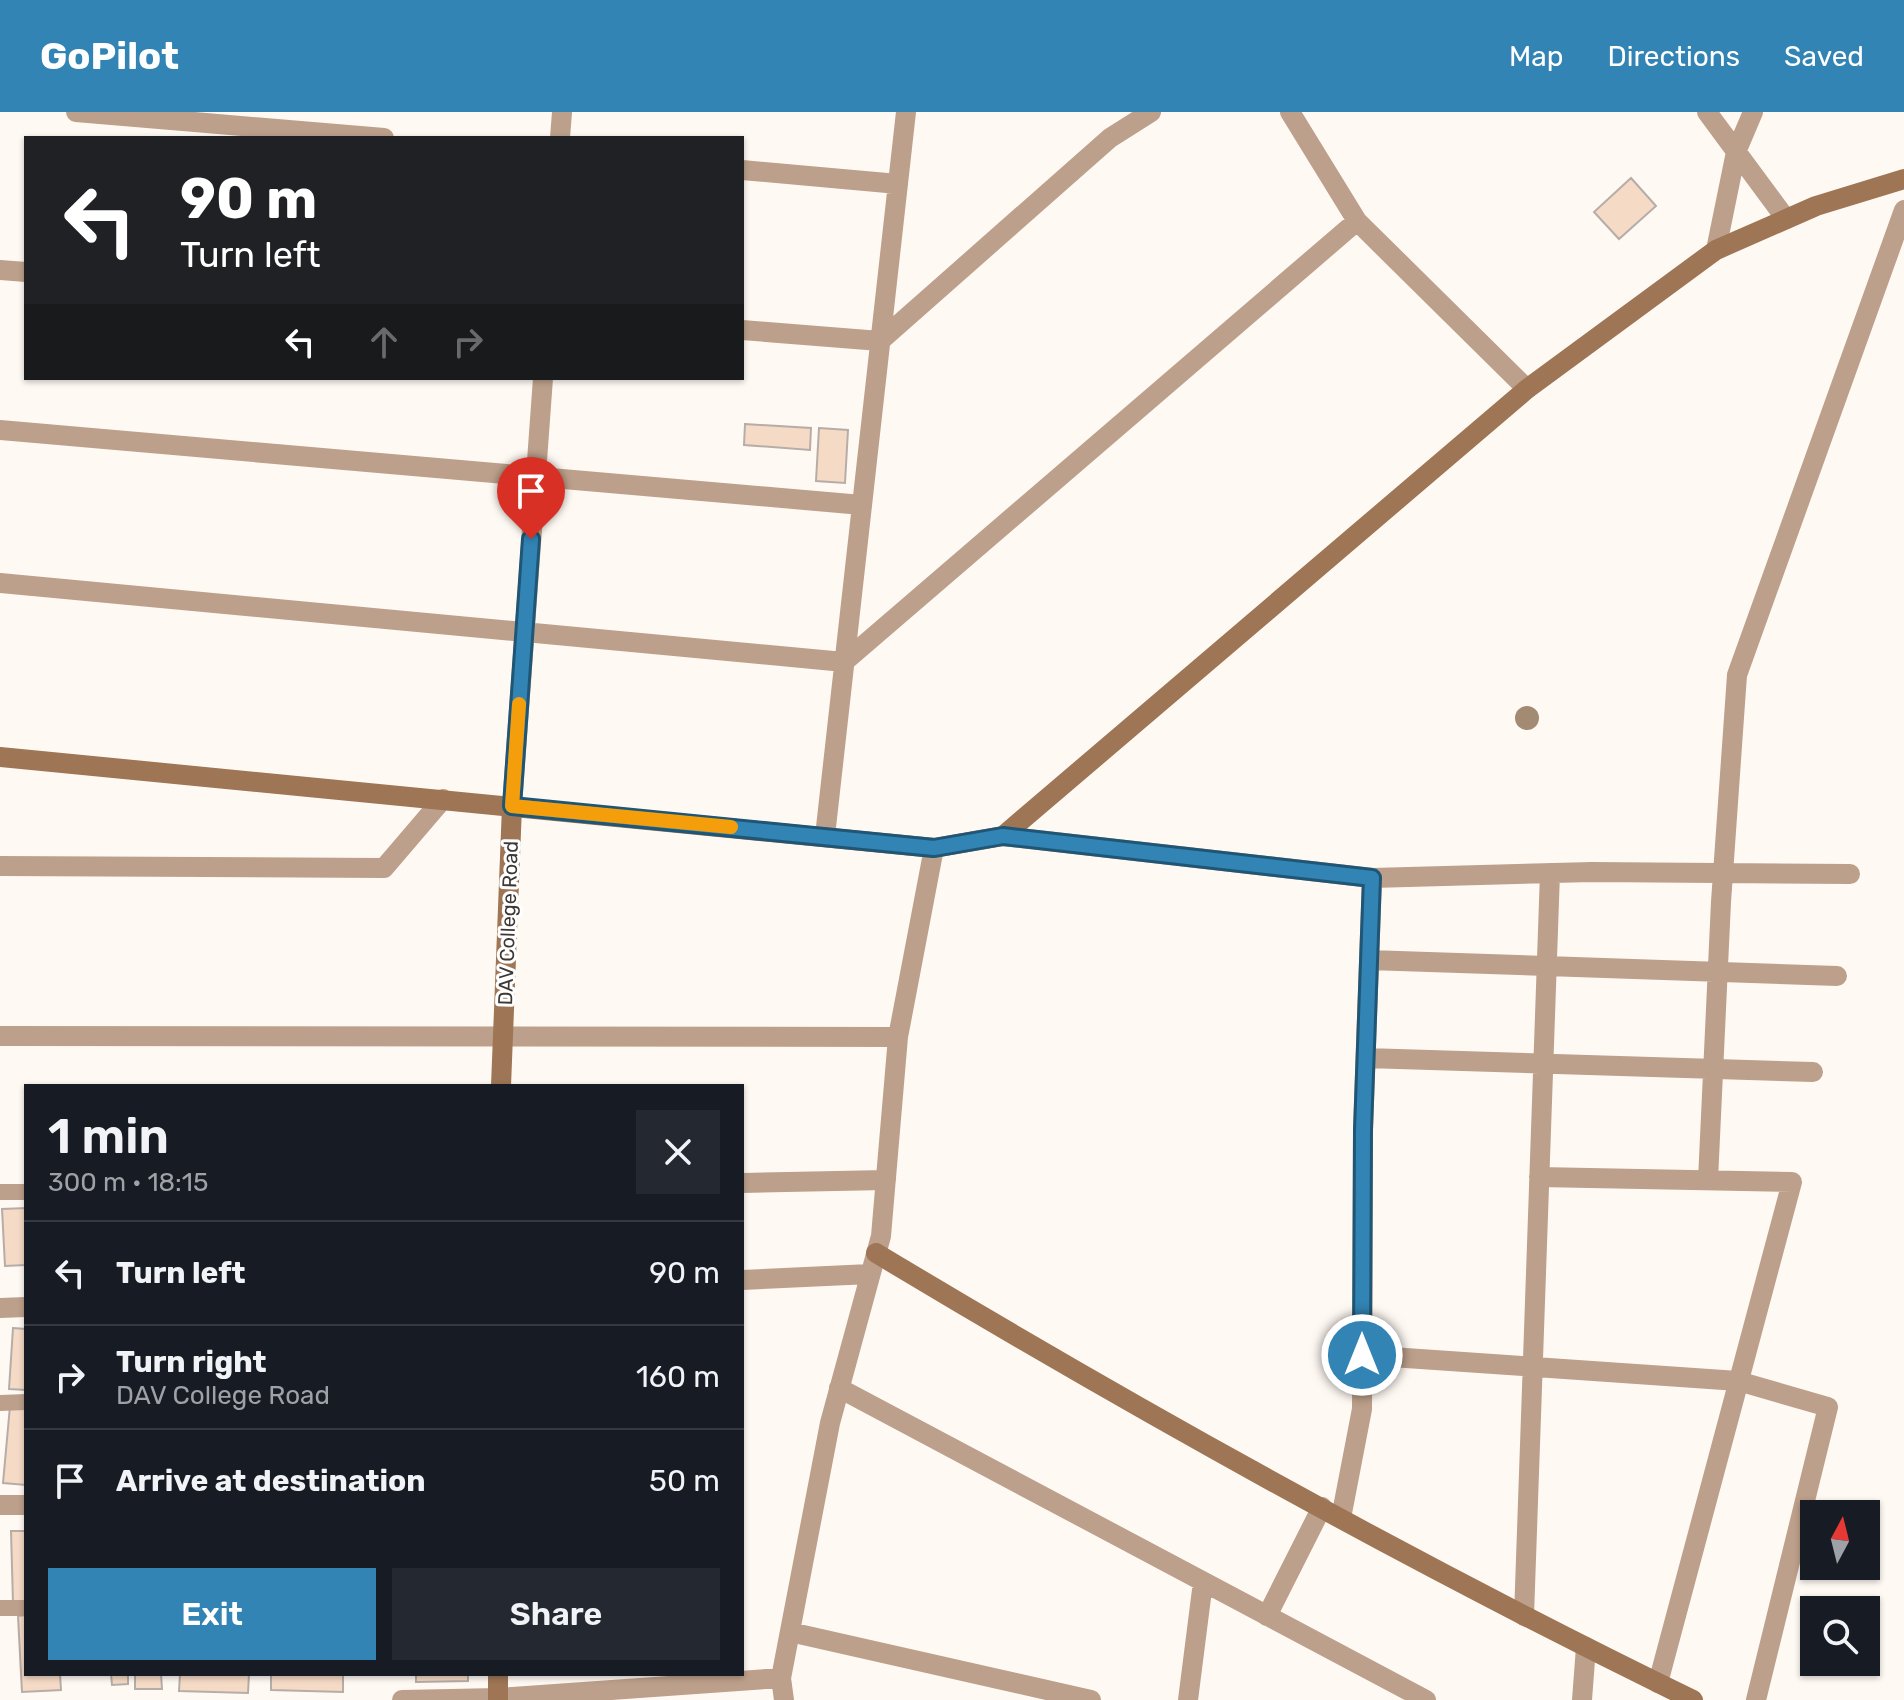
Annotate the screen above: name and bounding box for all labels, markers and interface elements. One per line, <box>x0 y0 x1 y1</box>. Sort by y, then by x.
text: GoPilot <box>40 33 179 79</box>
text: Map <box>1509 40 1563 73</box>
text: Directions <box>1607 40 1740 73</box>
text: Saved <box>1784 40 1864 73</box>
text: 90 m <box>180 166 317 232</box>
icon: left <box>48 168 152 272</box>
text: Turn left <box>180 233 321 276</box>
icon: left <box>278 320 322 364</box>
icon: ahead <box>362 320 406 364</box>
icon: right <box>446 320 490 364</box>
pin <box>497 457 565 539</box>
icon: arrive <box>509 469 553 513</box>
street label: DAV College Road <box>493 840 523 1006</box>
text: 1 min <box>48 1108 169 1165</box>
button: close <box>636 1110 720 1194</box>
text: 300 m · 18:15 <box>48 1167 208 1198</box>
icon: left <box>48 1251 92 1295</box>
text: Turn left <box>116 1255 246 1291</box>
text: 90 m <box>649 1255 720 1291</box>
position arrow <box>1320 1313 1404 1397</box>
text: Turn right <box>116 1344 267 1380</box>
icon: right <box>48 1355 92 1399</box>
text: 160 m <box>636 1359 720 1395</box>
text: DAV College Road <box>116 1380 330 1411</box>
icon: arrive <box>48 1459 92 1503</box>
text: Arrive at destination <box>116 1463 426 1499</box>
text: 50 m <box>649 1463 720 1499</box>
north arrow <box>1800 1500 1880 1580</box>
map controls <box>1800 1500 1880 1676</box>
button: Exit <box>48 1568 376 1660</box>
button: Share <box>392 1568 720 1660</box>
button: search <box>1800 1596 1880 1676</box>

